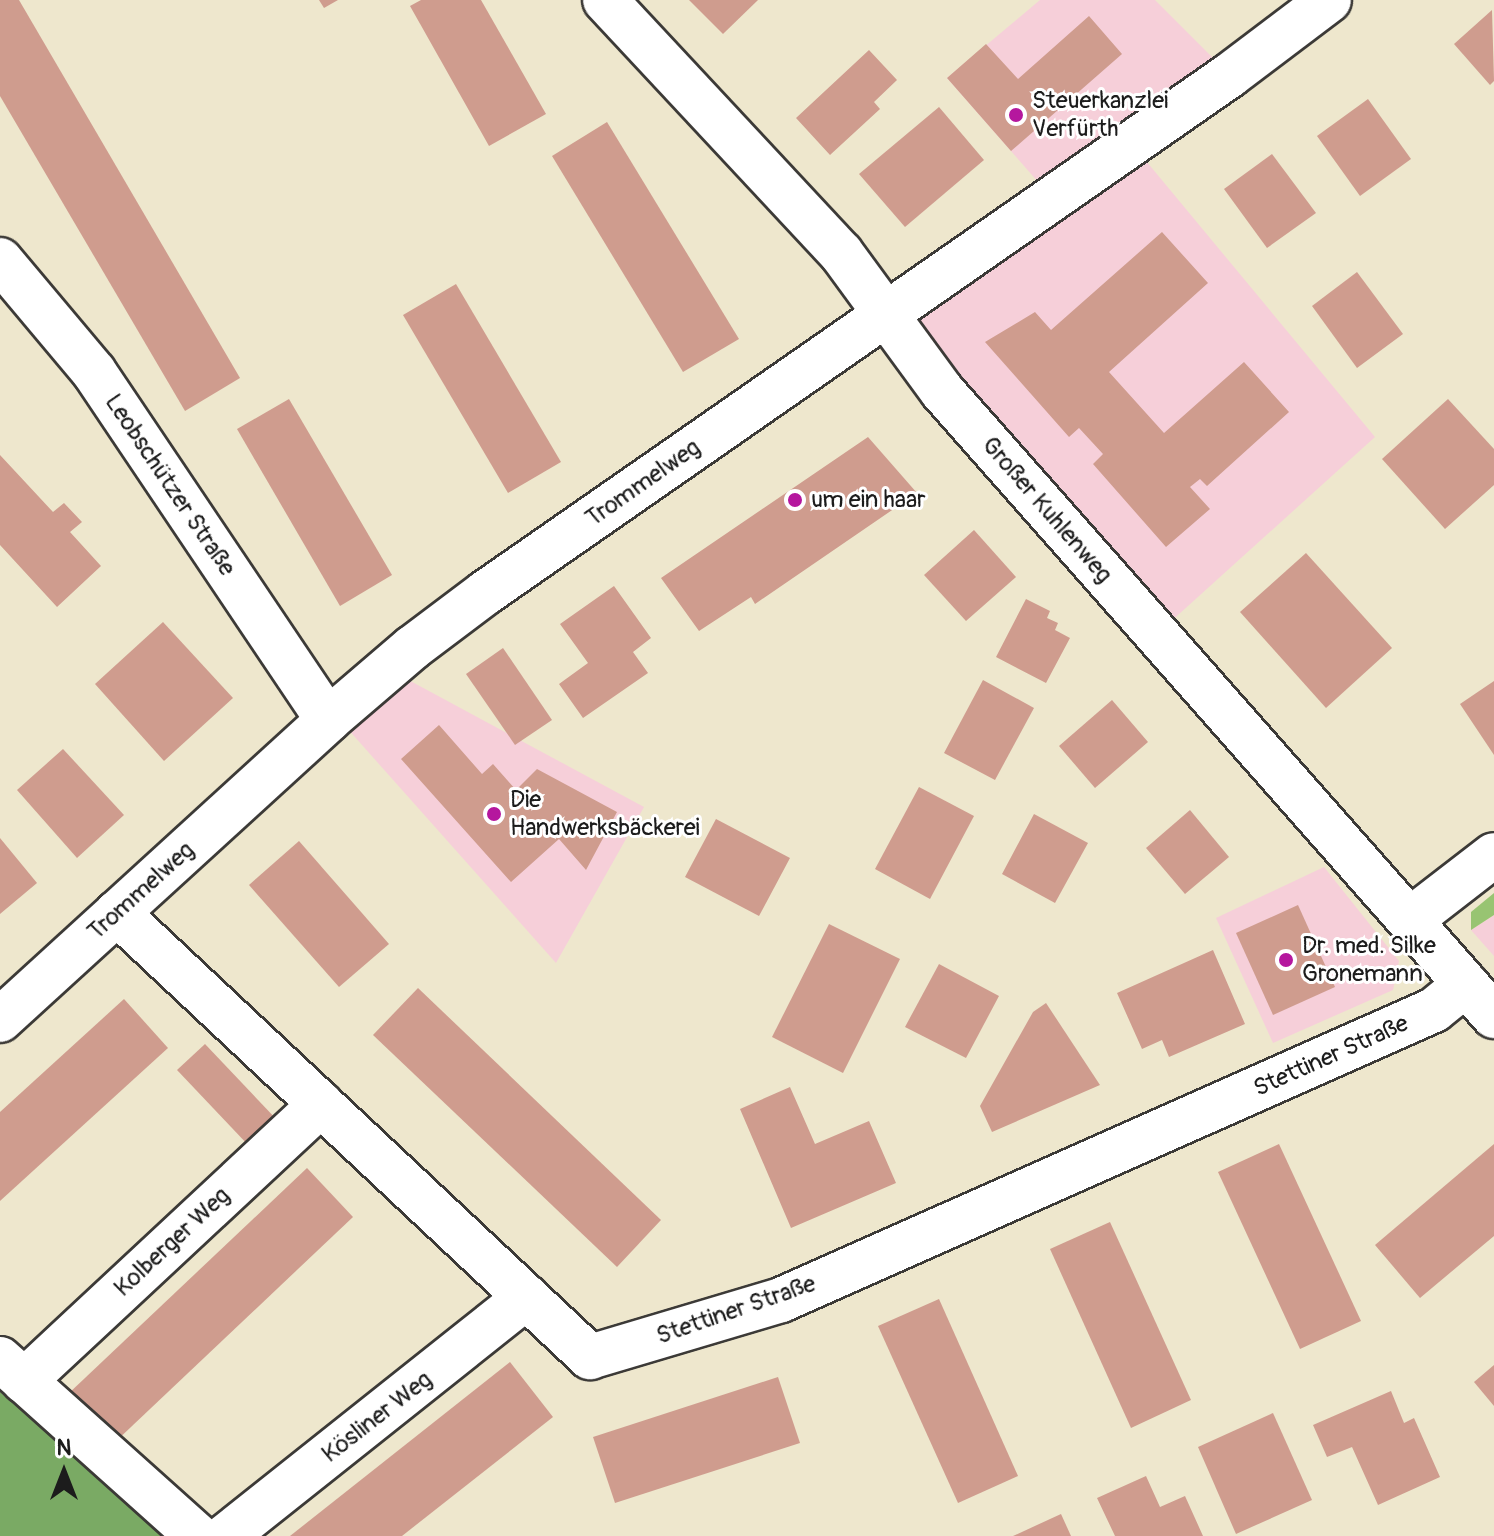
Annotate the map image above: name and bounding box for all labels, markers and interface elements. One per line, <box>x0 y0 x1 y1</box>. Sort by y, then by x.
place label: Steuerkanzlei Verfürth <box>1032 87 1168 143</box>
marker: Steuerkanzlei Verfürth <box>1007 106 1025 124</box>
street label: Leobschützer Straße <box>99 389 241 581</box>
street label: Großer Kuhlenweg <box>976 431 1118 589</box>
street label: Trommelweg <box>580 433 706 533</box>
place label: um ein haar <box>811 486 926 514</box>
marker: um ein haar <box>786 491 804 509</box>
place label: Die Handwerksbäckerei <box>510 786 700 842</box>
marker: Die Handwerksbäckerei <box>485 805 503 823</box>
street label: Trommelweg <box>82 836 200 946</box>
place label: Dr. med. Silke Gronemann <box>1302 932 1436 988</box>
marker: Dr. med. Silke Gronemann <box>1277 951 1295 969</box>
street label: Stettiner Straße <box>1249 1009 1413 1103</box>
street label: Kolberger Weg <box>108 1181 236 1303</box>
street label: Stettiner Straße <box>653 1269 819 1351</box>
street label: Kösliner Weg <box>316 1365 438 1469</box>
north arrow <box>24 1432 104 1512</box>
text: N <box>57 1434 71 1462</box>

